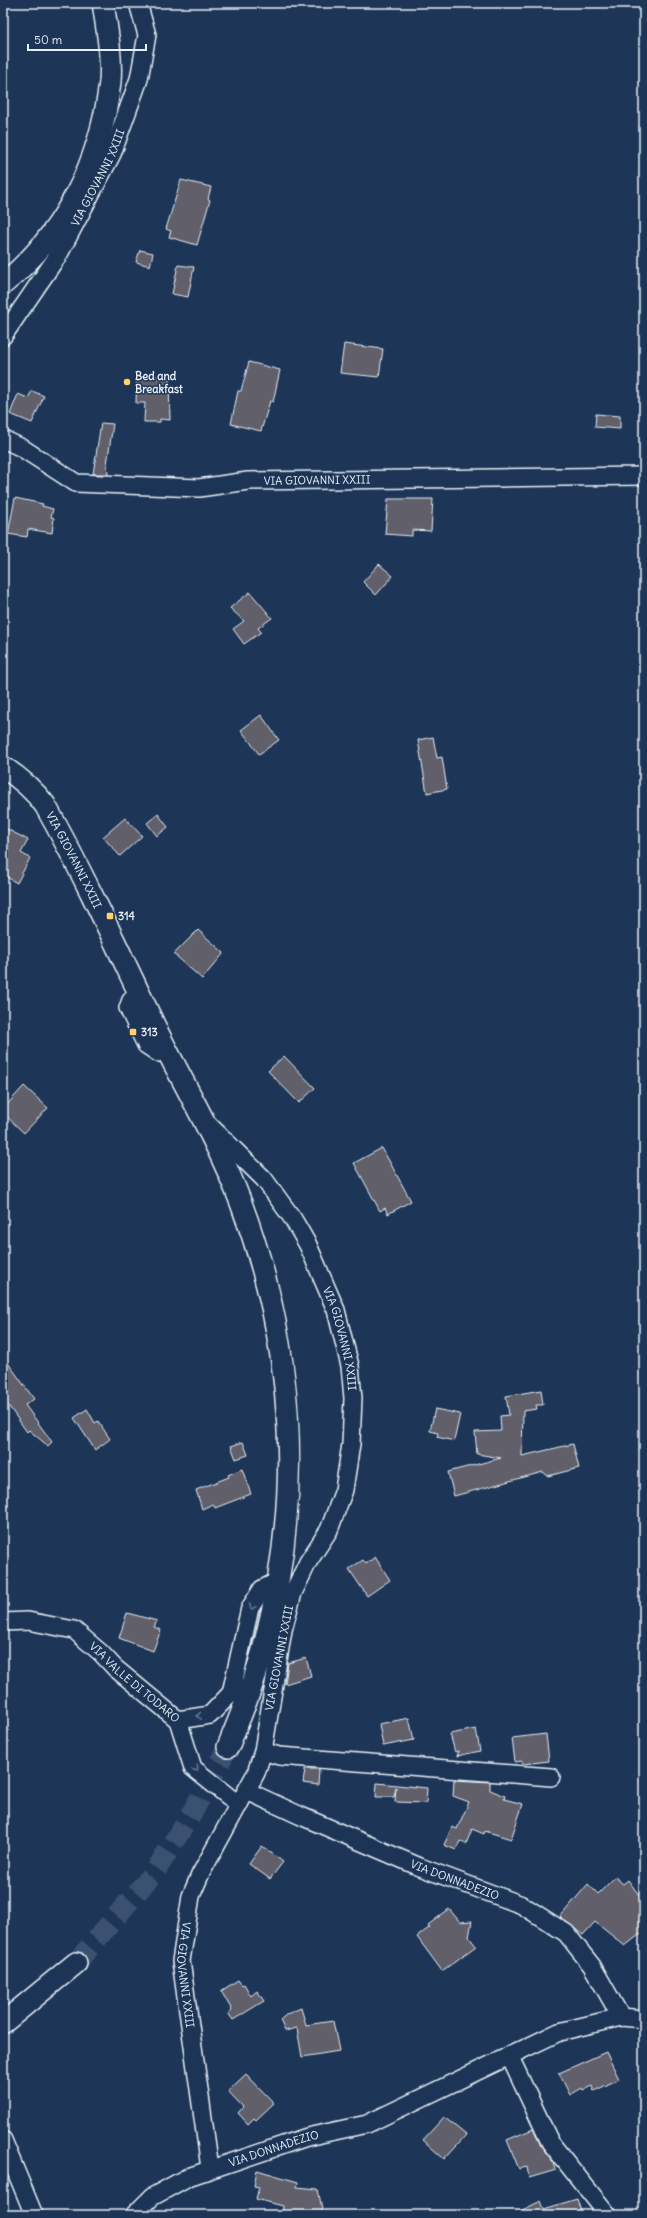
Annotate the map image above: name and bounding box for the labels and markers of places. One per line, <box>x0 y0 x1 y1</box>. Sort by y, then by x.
place label: Bed and Breakfast <box>135 369 183 396</box>
marker: Bed and Breakfast <box>122 377 132 387</box>
place label: 314 <box>118 909 135 923</box>
marker: 314 <box>105 911 115 921</box>
place label: 313 <box>141 1025 158 1039</box>
marker: 313 <box>128 1027 138 1037</box>

